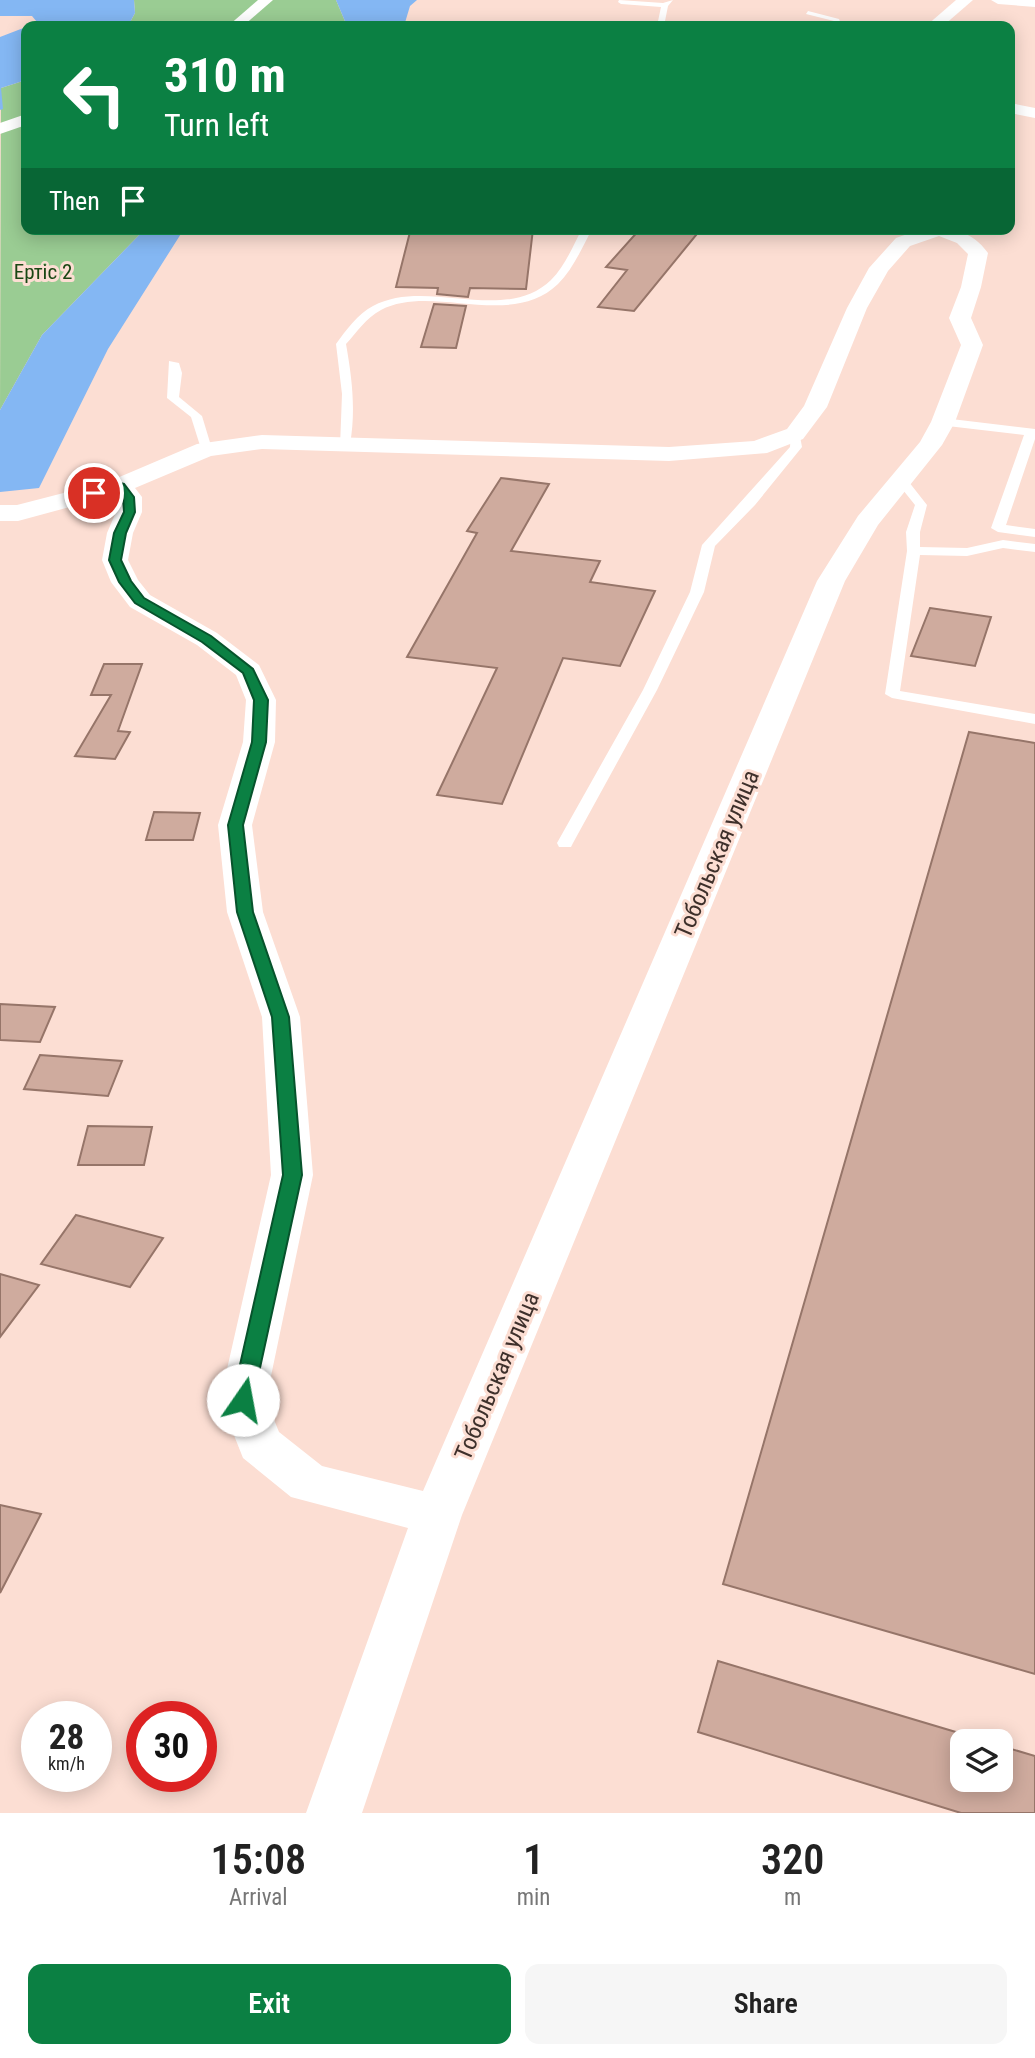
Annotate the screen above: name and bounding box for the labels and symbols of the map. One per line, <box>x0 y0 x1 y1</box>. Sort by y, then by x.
park label: Ертіс 2 <box>14 260 72 284</box>
pin <box>64 463 124 523</box>
street label: Тобольская улица <box>669 766 765 942</box>
street label: Тобольская улица <box>449 1288 545 1464</box>
position arrow <box>206 1363 280 1437</box>
speed limit sign: 30 <box>126 1701 217 1792</box>

